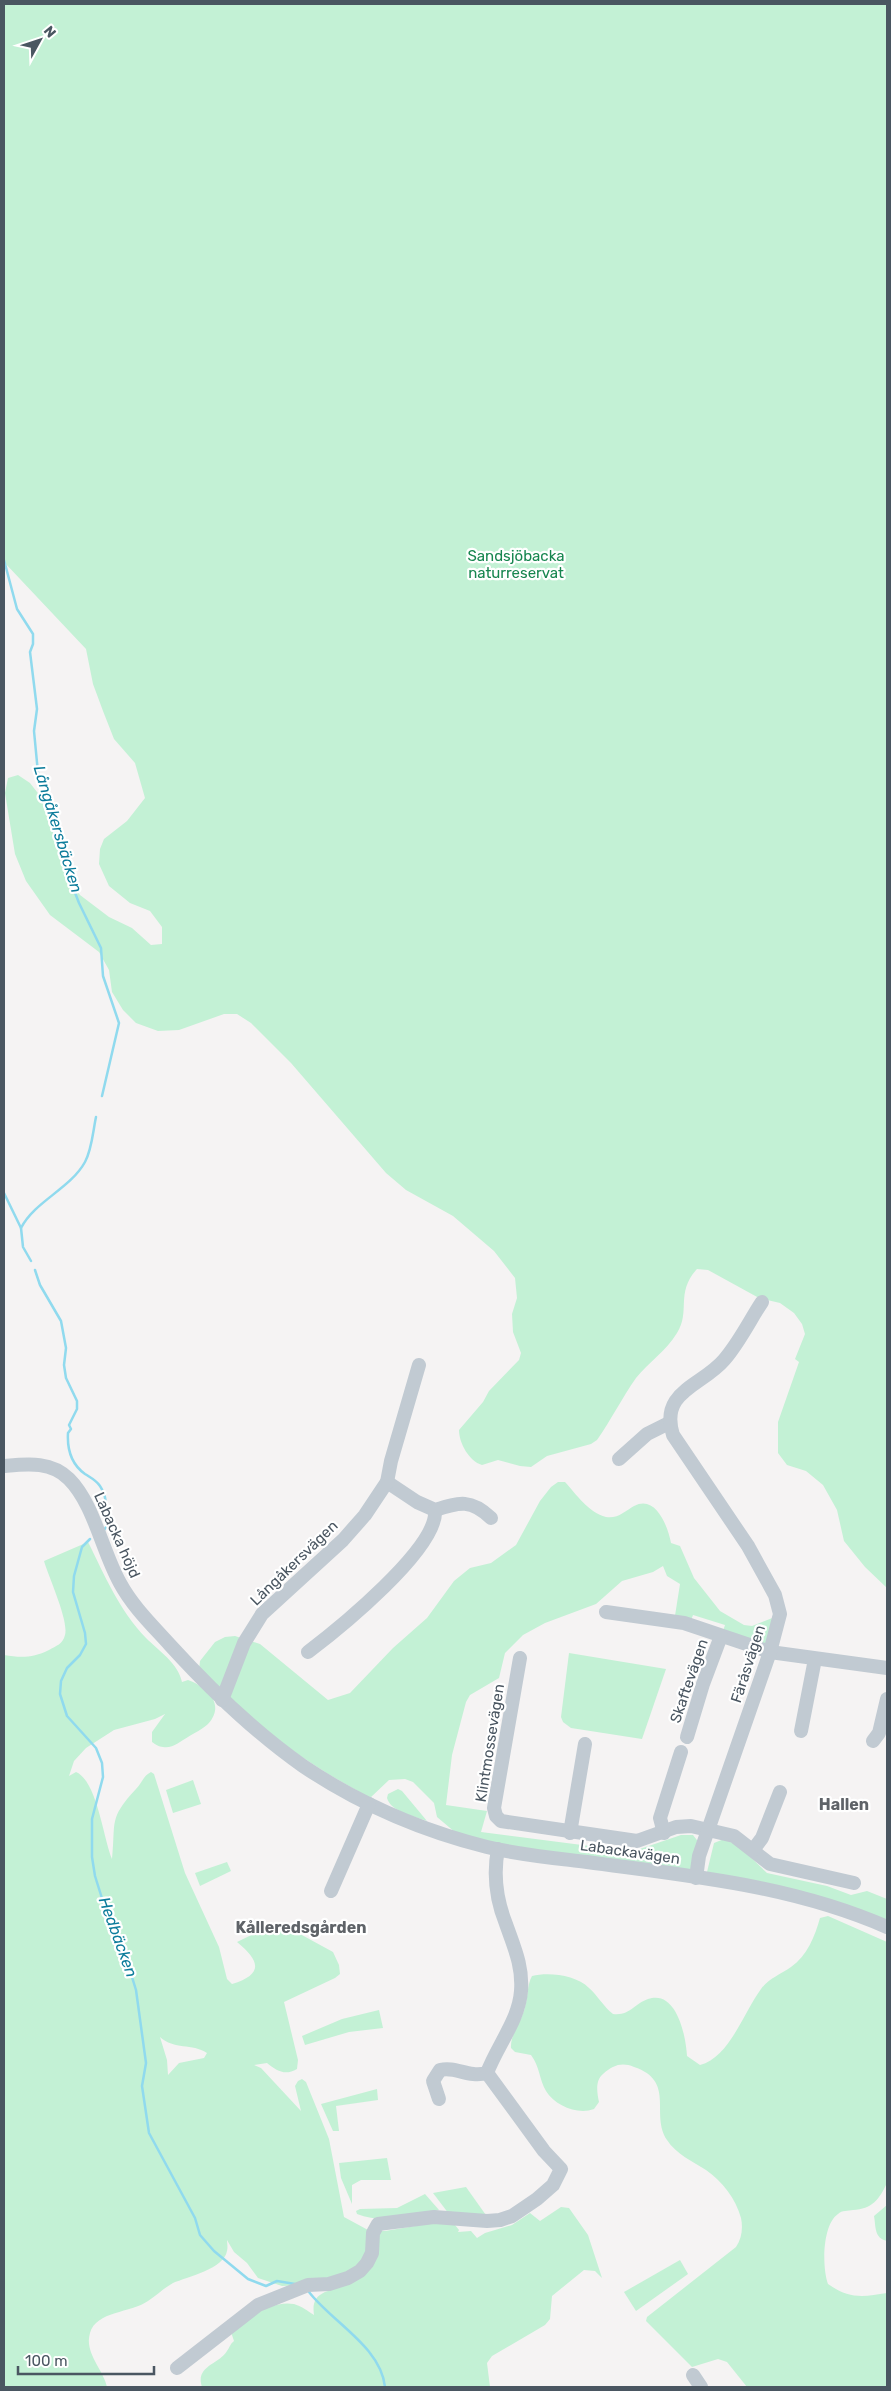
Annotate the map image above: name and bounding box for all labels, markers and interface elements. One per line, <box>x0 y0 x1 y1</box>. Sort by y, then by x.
north arrow <box>15 15 65 65</box>
text: N <box>40 23 59 41</box>
park label: Sandsjöbacka naturreservat <box>467 547 565 582</box>
water label: Långåkersbäcken <box>30 763 86 895</box>
street label: Labacka höjd <box>90 1489 144 1581</box>
street label: Långåkersvägen <box>247 1517 341 1609</box>
street label: Färåsvägen <box>727 1623 769 1705</box>
street label: Skaftevägen <box>666 1637 712 1725</box>
street label: Klintmossevägen <box>472 1683 508 1803</box>
district label: Hallen <box>819 1795 869 1814</box>
street label: Labackavägen <box>579 1836 681 1868</box>
water label: Hedbäcken <box>95 1894 141 1980</box>
district label: Kålleredsgården <box>236 1918 366 1937</box>
scale bar <box>18 2344 154 2376</box>
text: 100 m <box>25 2352 67 2370</box>

